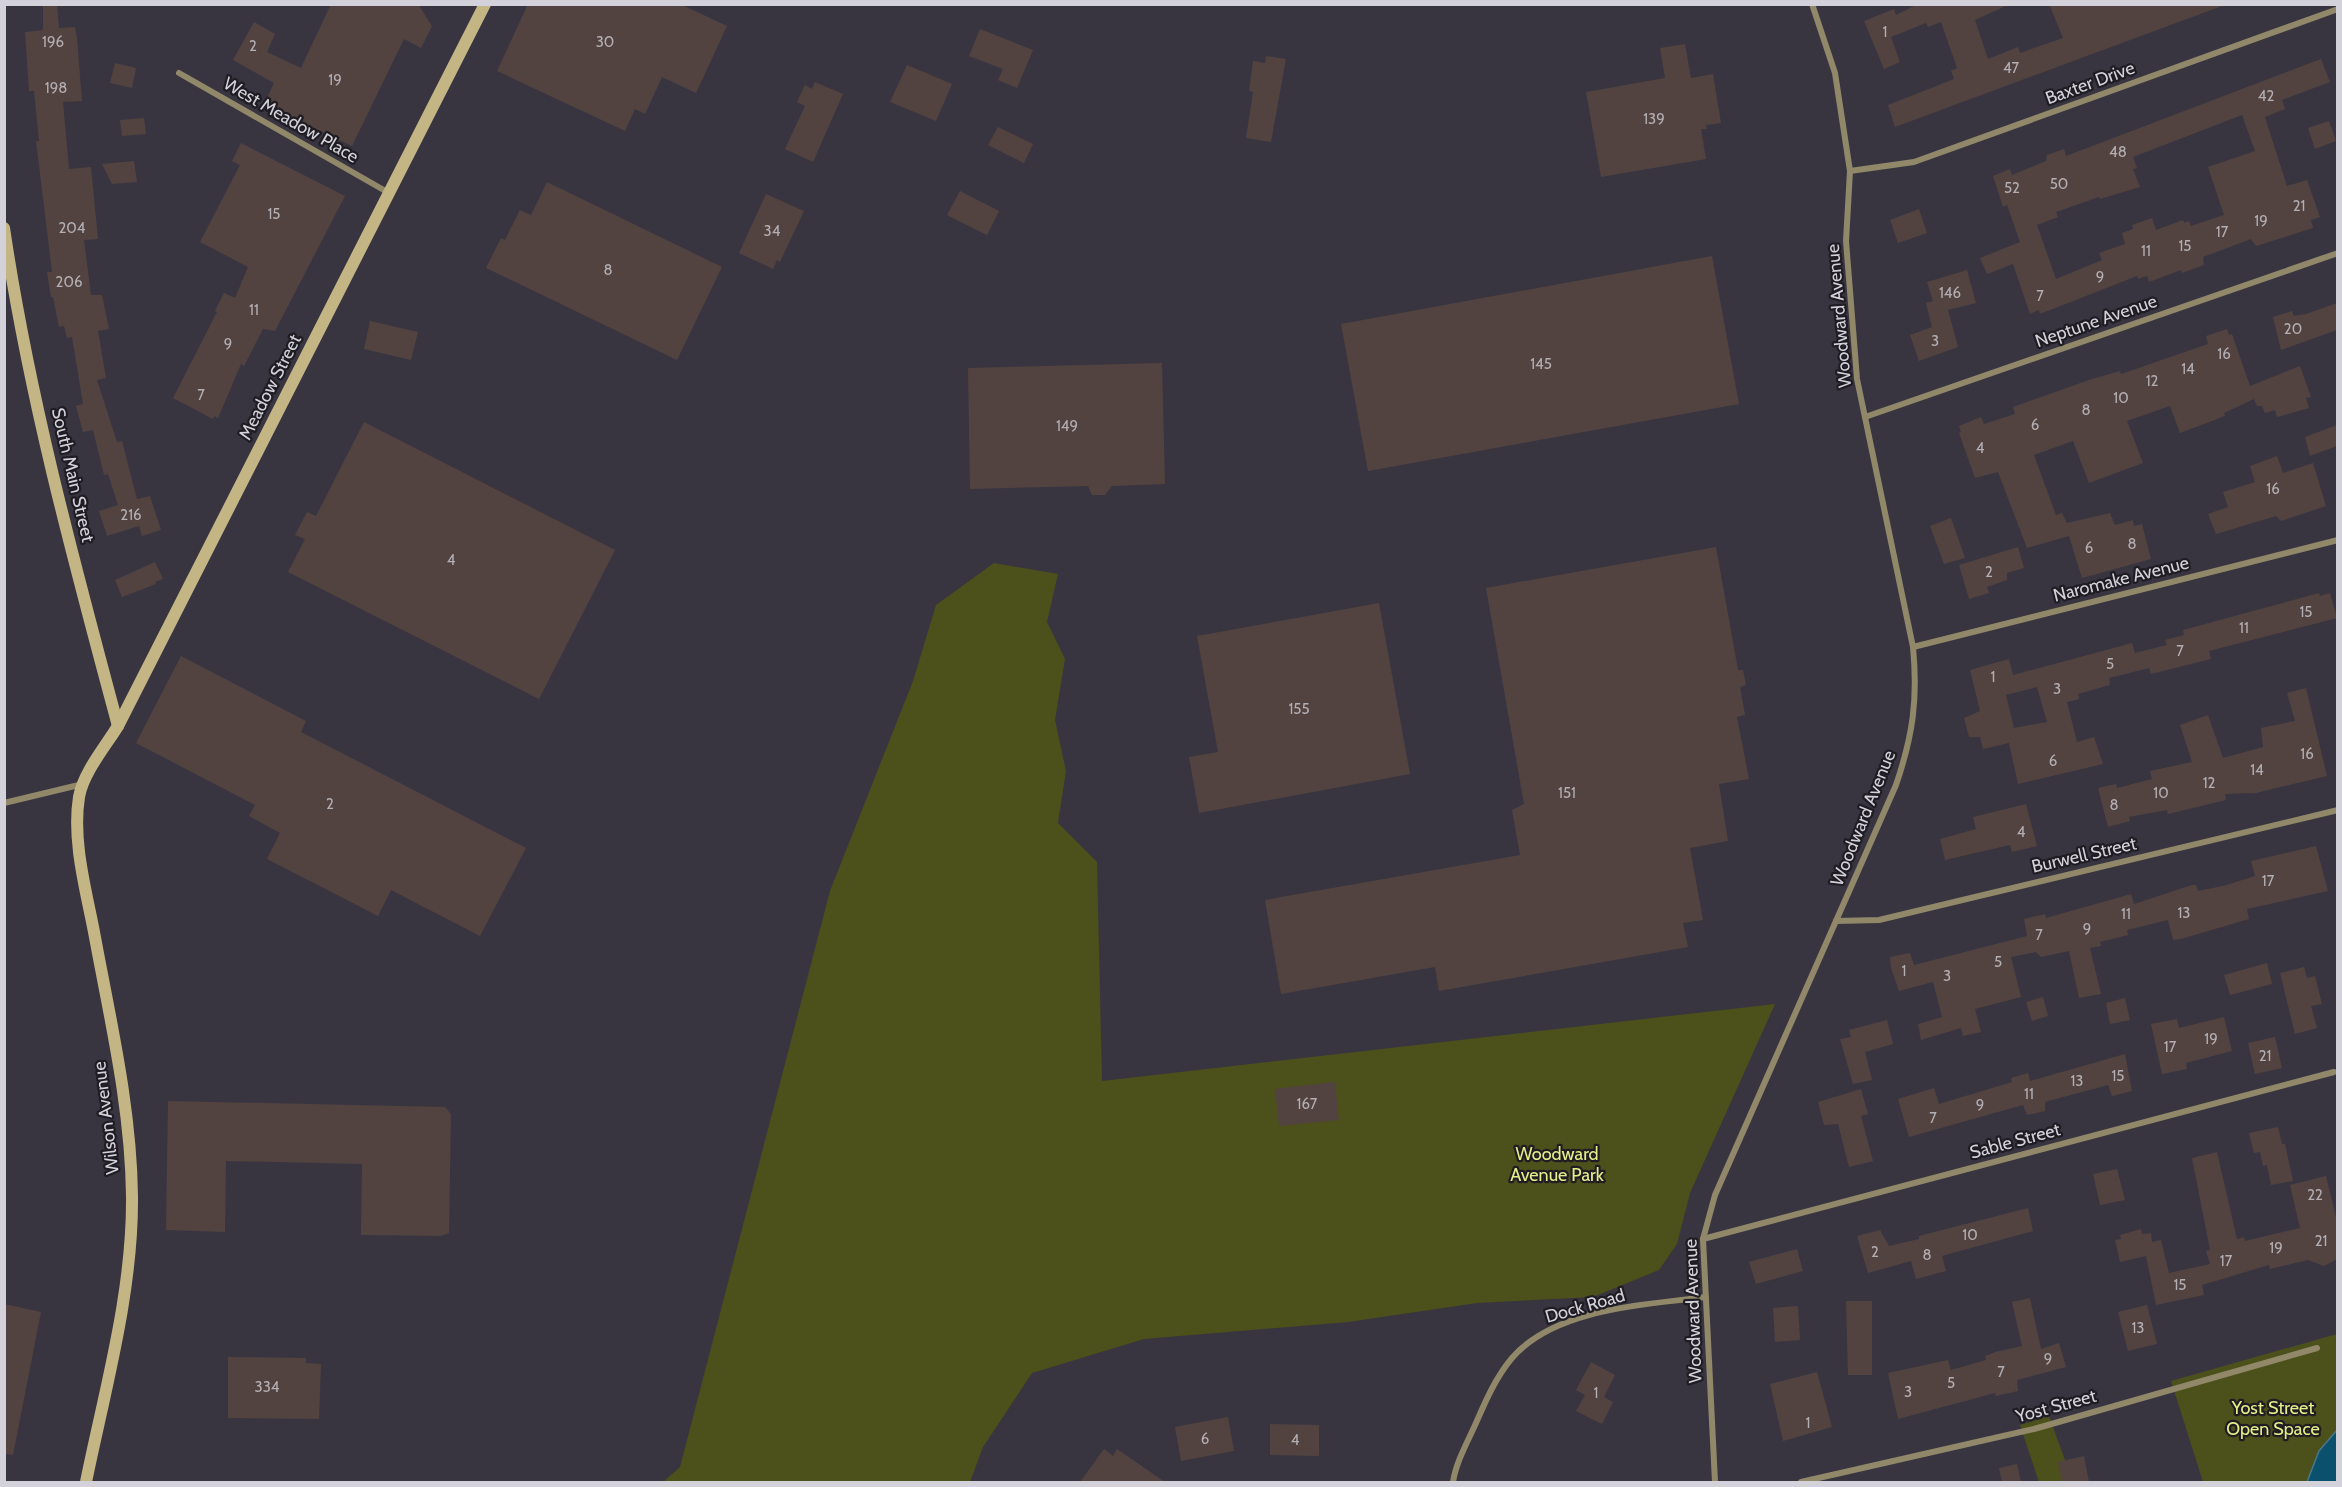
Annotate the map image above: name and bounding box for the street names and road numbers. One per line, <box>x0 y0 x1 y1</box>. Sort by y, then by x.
street label: Baxter Drive <box>2042 57 2138 109</box>
street label: West Meadow Place <box>219 72 363 168</box>
street label: Woodward Avenue <box>1822 243 1856 389</box>
street label: Neptune Avenue <box>2032 290 2160 352</box>
street label: Meadow Street <box>234 331 306 443</box>
street label: South Main Street <box>47 406 99 544</box>
street label: Naromake Avenue <box>2051 552 2191 606</box>
street label: Woodward Avenue <box>1826 747 1900 889</box>
street label: Burwell Street <box>2030 832 2138 878</box>
street label: Wilson Avenue <box>88 1060 124 1176</box>
street label: Sable Street <box>1967 1118 2063 1164</box>
street label: Woodward Avenue <box>1679 1239 1707 1383</box>
street label: Dock Road <box>1542 1284 1628 1328</box>
street label: Yost Street <box>2012 1385 2099 1428</box>

